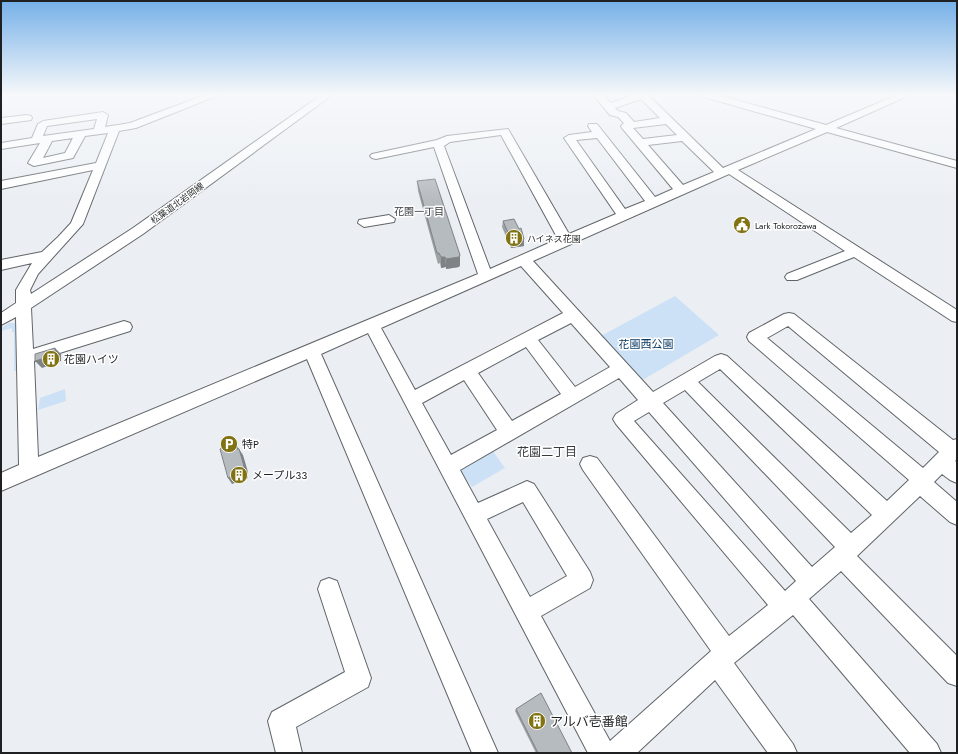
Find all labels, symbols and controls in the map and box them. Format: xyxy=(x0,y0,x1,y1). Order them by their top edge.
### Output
street label: 松葉道北岩岡線 xyxy=(148,179,207,227)
district label: 花園一丁目 xyxy=(394,204,444,219)
public building icon: Lark Tokorozawa xyxy=(732,215,752,235)
place label: Lark Tokorozawa xyxy=(755,219,817,232)
building icon: ハイネス花園 xyxy=(504,228,524,248)
place label: ハイネス花園 xyxy=(527,232,581,245)
park label: 花園西公園 xyxy=(619,336,674,352)
building icon: 花園ハイツ xyxy=(41,349,61,369)
place label: 花園ハイツ xyxy=(64,351,119,367)
parking icon: 特P xyxy=(219,434,239,454)
place label: 特P xyxy=(242,436,259,452)
district label: 花園二丁目 xyxy=(517,443,577,461)
building icon: メープル33 xyxy=(229,465,249,485)
place label: メープル33 xyxy=(252,467,307,483)
building icon: アルバ壱番館 xyxy=(527,711,547,731)
place label: アルバ壱番館 xyxy=(550,712,628,731)

